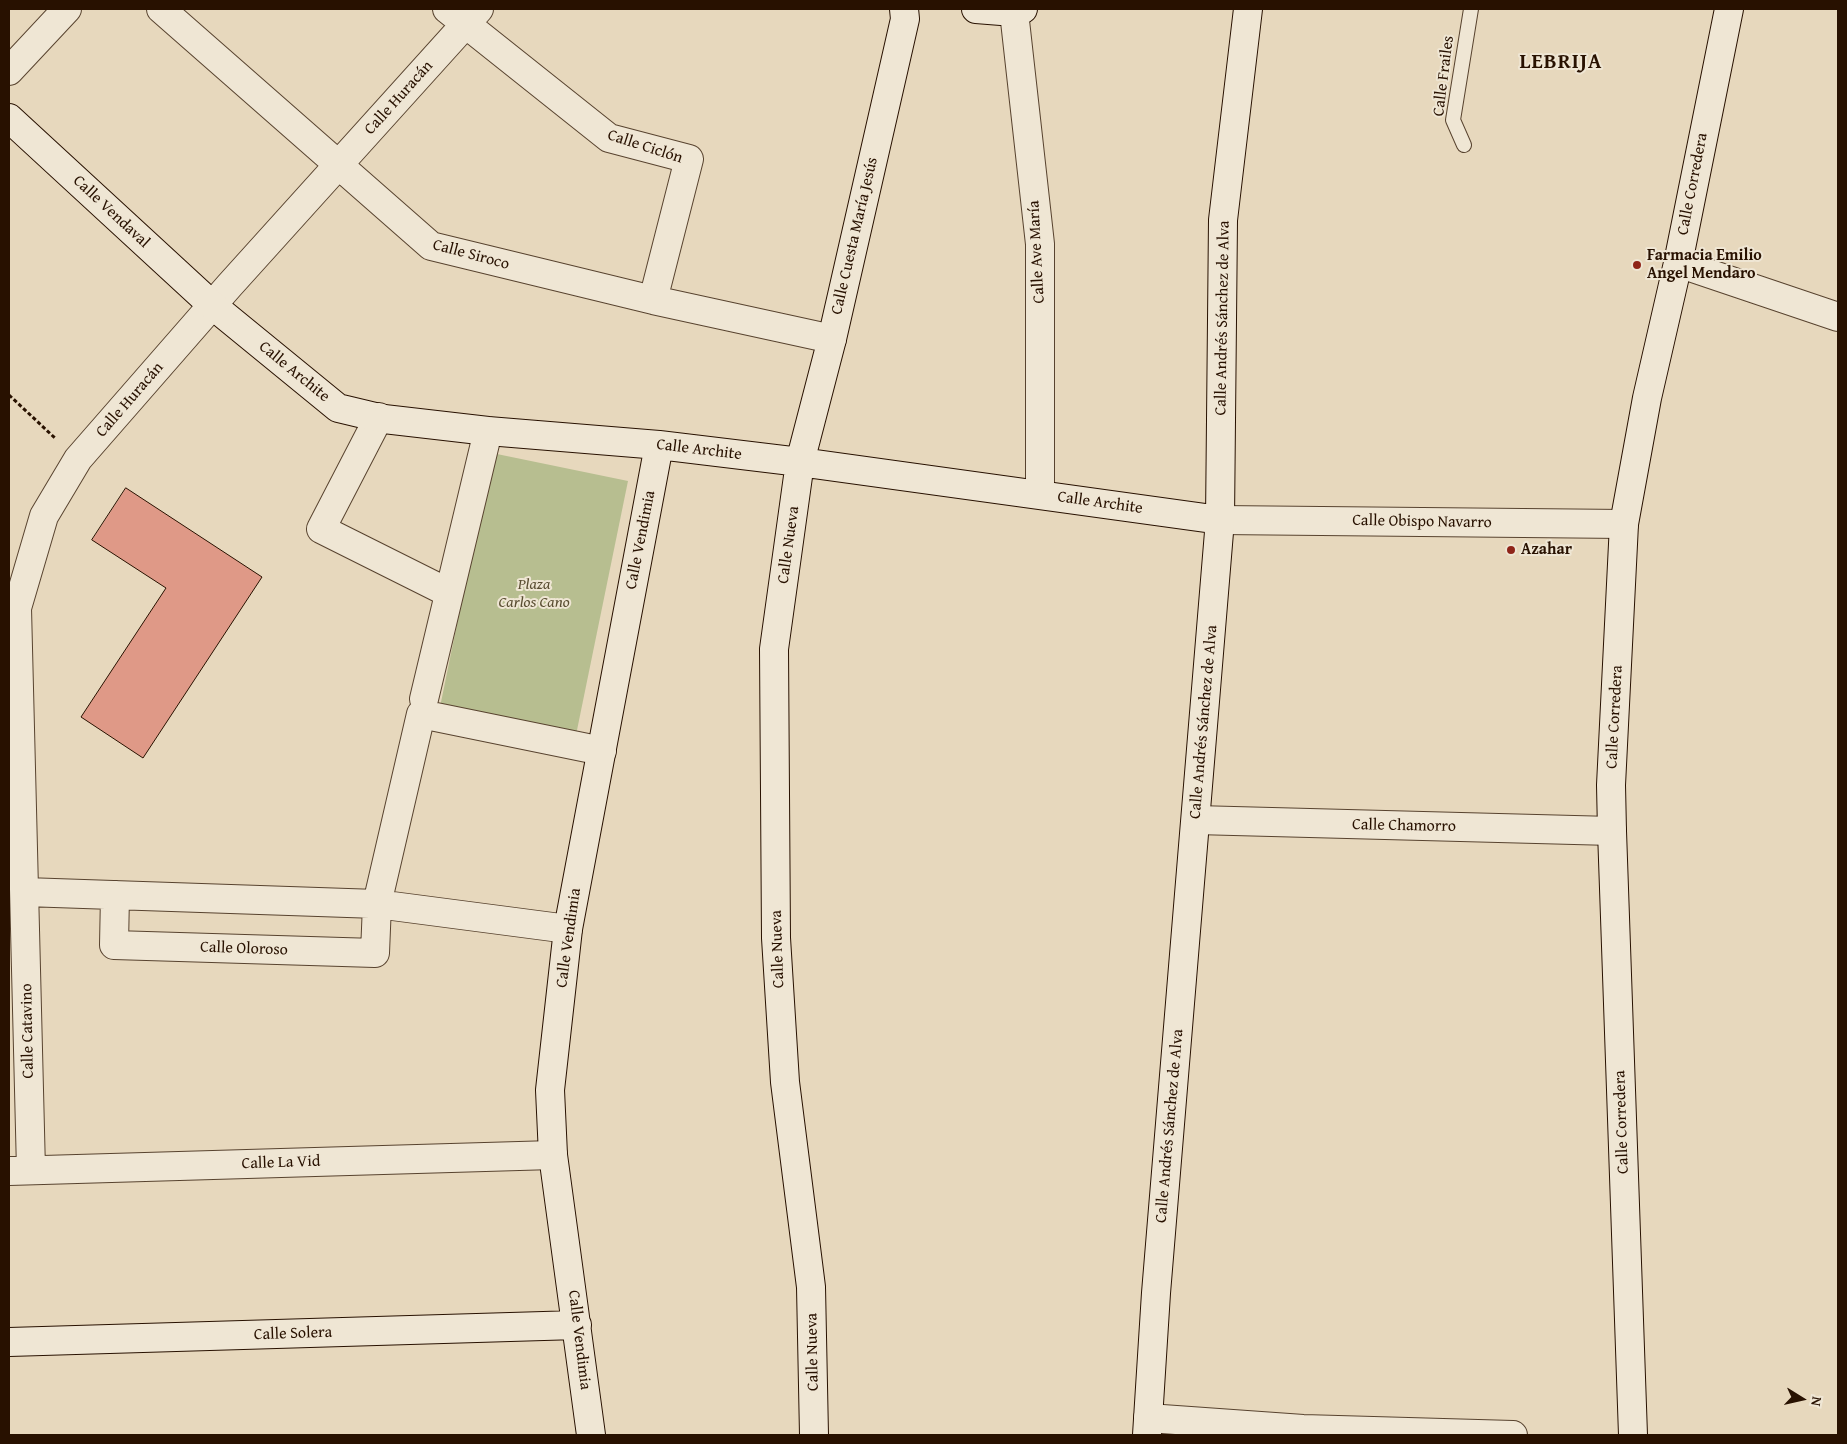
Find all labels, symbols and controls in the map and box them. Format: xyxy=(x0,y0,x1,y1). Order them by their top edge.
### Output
street label: Calle Frailes xyxy=(1430,35,1458,117)
district label: LEBRIJA xyxy=(1519,50,1603,76)
street label: Calle Huracán xyxy=(361,57,437,139)
street label: Calle Ciclón xyxy=(605,126,685,168)
street label: Calle Corredera xyxy=(1674,131,1712,237)
street label: Calle Cuesta María Jesús xyxy=(828,155,882,317)
street label: Calle Vendaval xyxy=(69,172,153,252)
street label: Calle Ave María xyxy=(1025,200,1049,304)
street label: Calle Andrés Sánchez de Alva xyxy=(1212,221,1234,415)
street label: Calle Siroco xyxy=(431,236,511,274)
place label: Farmacia Emilio Angel Mendaro xyxy=(1647,246,1762,284)
marker: Farmacia Emilio Angel Mendaro xyxy=(1631,259,1643,271)
street label: Calle Archite xyxy=(255,338,333,406)
street label: Calle Huracán xyxy=(92,359,168,441)
street label: Calle Archite xyxy=(655,435,743,465)
street label: Calle Archite xyxy=(1056,488,1144,518)
street label: Calle Vendimia xyxy=(622,489,660,591)
street label: Calle Nueva xyxy=(774,505,804,585)
street label: Calle Obispo Navarro xyxy=(1352,511,1492,533)
place label: Azahar xyxy=(1521,540,1572,560)
marker: Azahar xyxy=(1505,544,1517,556)
park label: Plaza Carlos Cano xyxy=(498,575,570,613)
street label: Calle Andrés Sánchez de Alva xyxy=(1186,624,1222,820)
street label: Calle Corredera xyxy=(1603,665,1627,769)
street label: Calle Chamorro xyxy=(1352,815,1456,837)
street label: Calle Vendimia xyxy=(553,887,585,989)
street label: Calle Nueva xyxy=(767,910,789,988)
street label: Calle Oloroso xyxy=(200,938,288,960)
street label: Calle Catavino xyxy=(18,983,38,1079)
street label: Calle Andrés Sánchez de Alva xyxy=(1152,1028,1188,1224)
street label: Calle Corredera xyxy=(1611,1070,1633,1174)
street label: Calle La Vid xyxy=(241,1152,321,1174)
street label: Calle Vendimia xyxy=(563,1289,595,1391)
street label: Calle Nueva xyxy=(803,1313,823,1391)
street label: Calle Solera xyxy=(254,1323,332,1345)
north arrow xyxy=(1777,1374,1827,1424)
text: N xyxy=(1806,1395,1827,1408)

